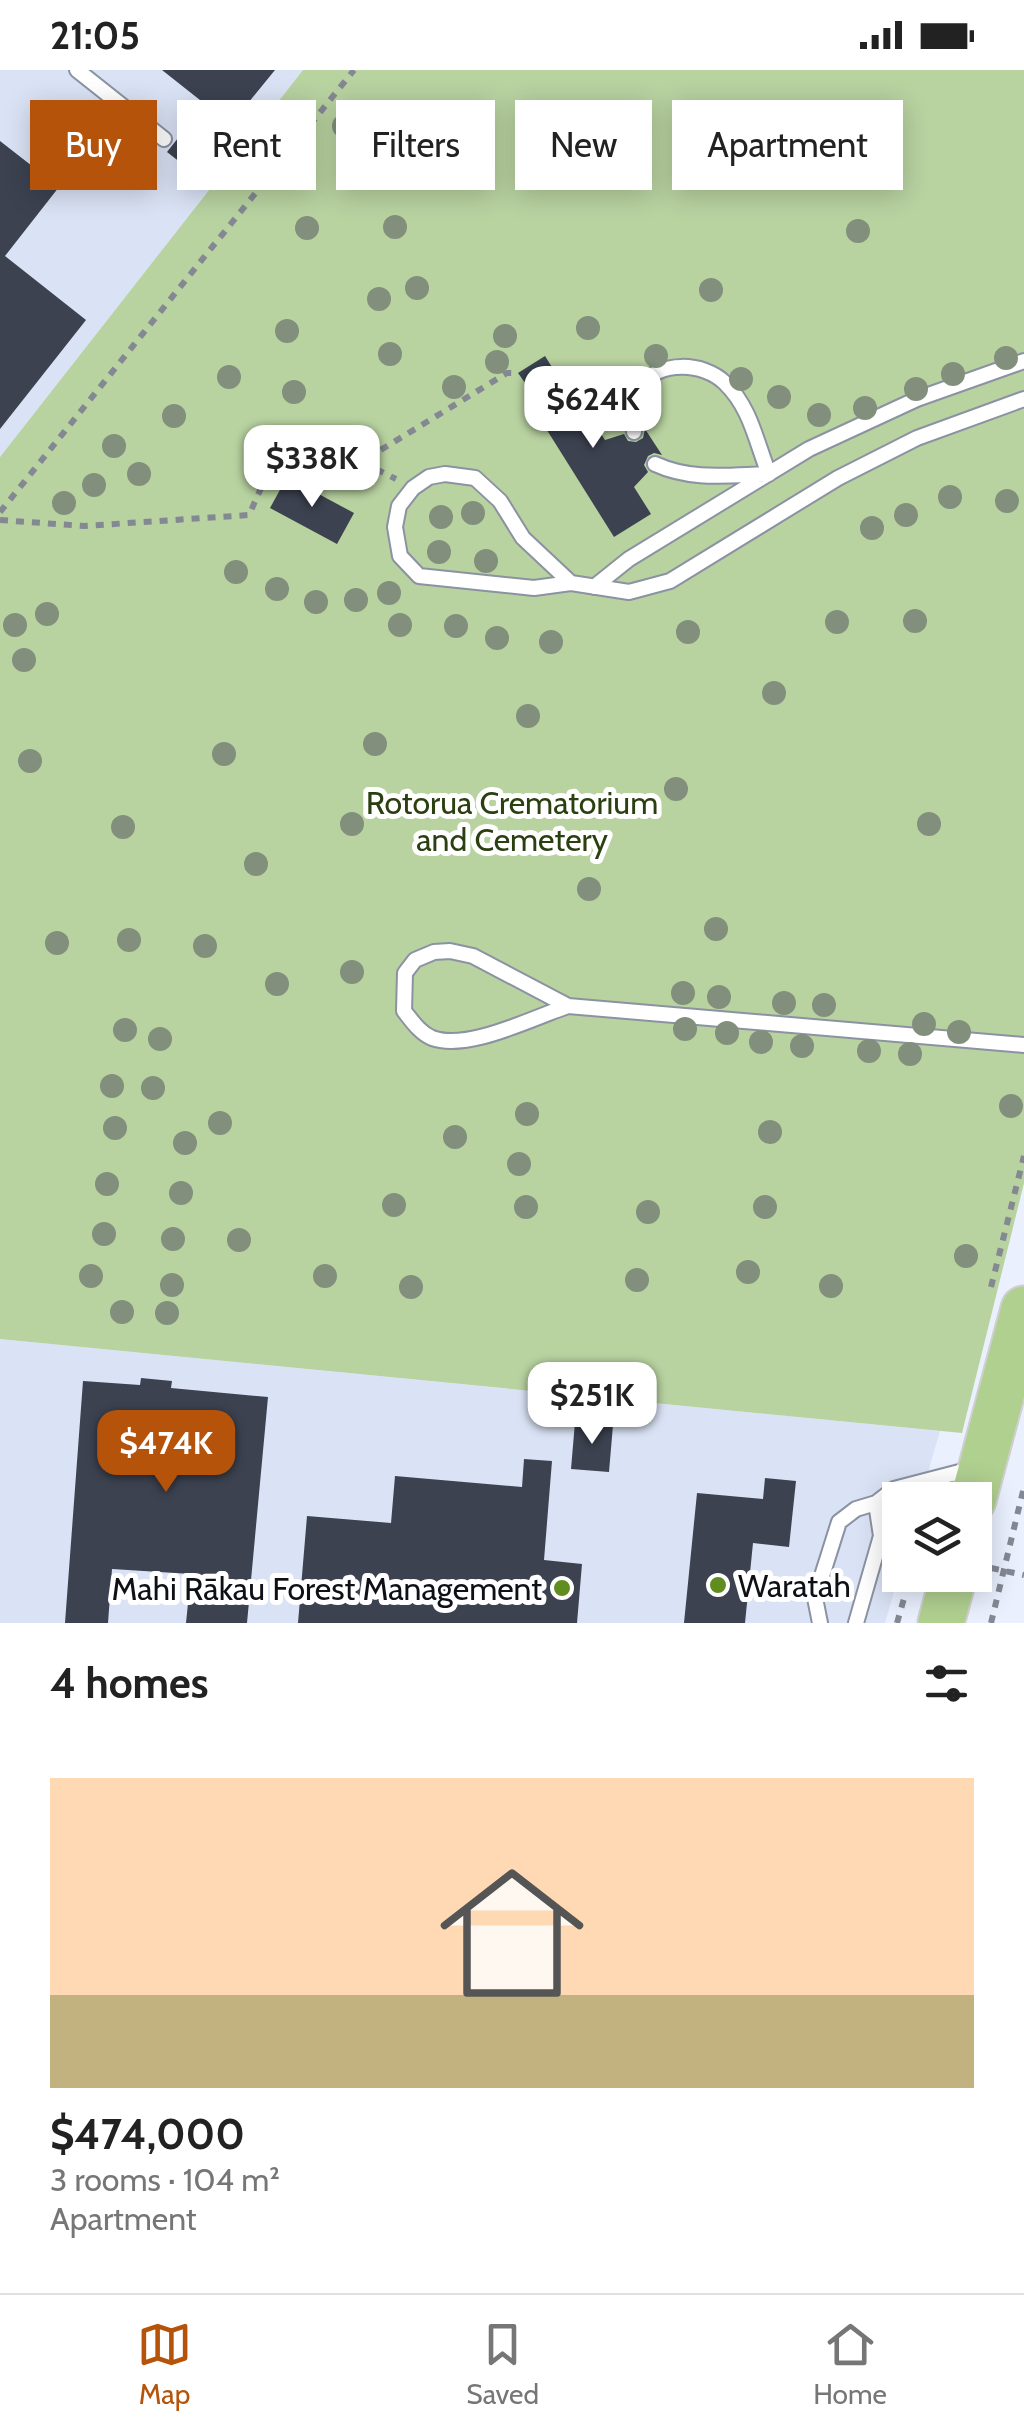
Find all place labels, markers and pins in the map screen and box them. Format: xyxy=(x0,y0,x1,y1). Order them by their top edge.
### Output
pin: $624K xyxy=(523,366,663,451)
pin: $338K xyxy=(242,425,382,510)
pin: $251K xyxy=(522,1362,662,1447)
pin: $474K xyxy=(96,1410,236,1495)
place label: Waratah xyxy=(738,1566,851,1605)
place label: Mahi Rākau Forest Management xyxy=(112,1569,542,1608)
marker: Waratah xyxy=(707,1574,729,1596)
marker: Mahi Rākau Forest Management xyxy=(551,1577,573,1599)

